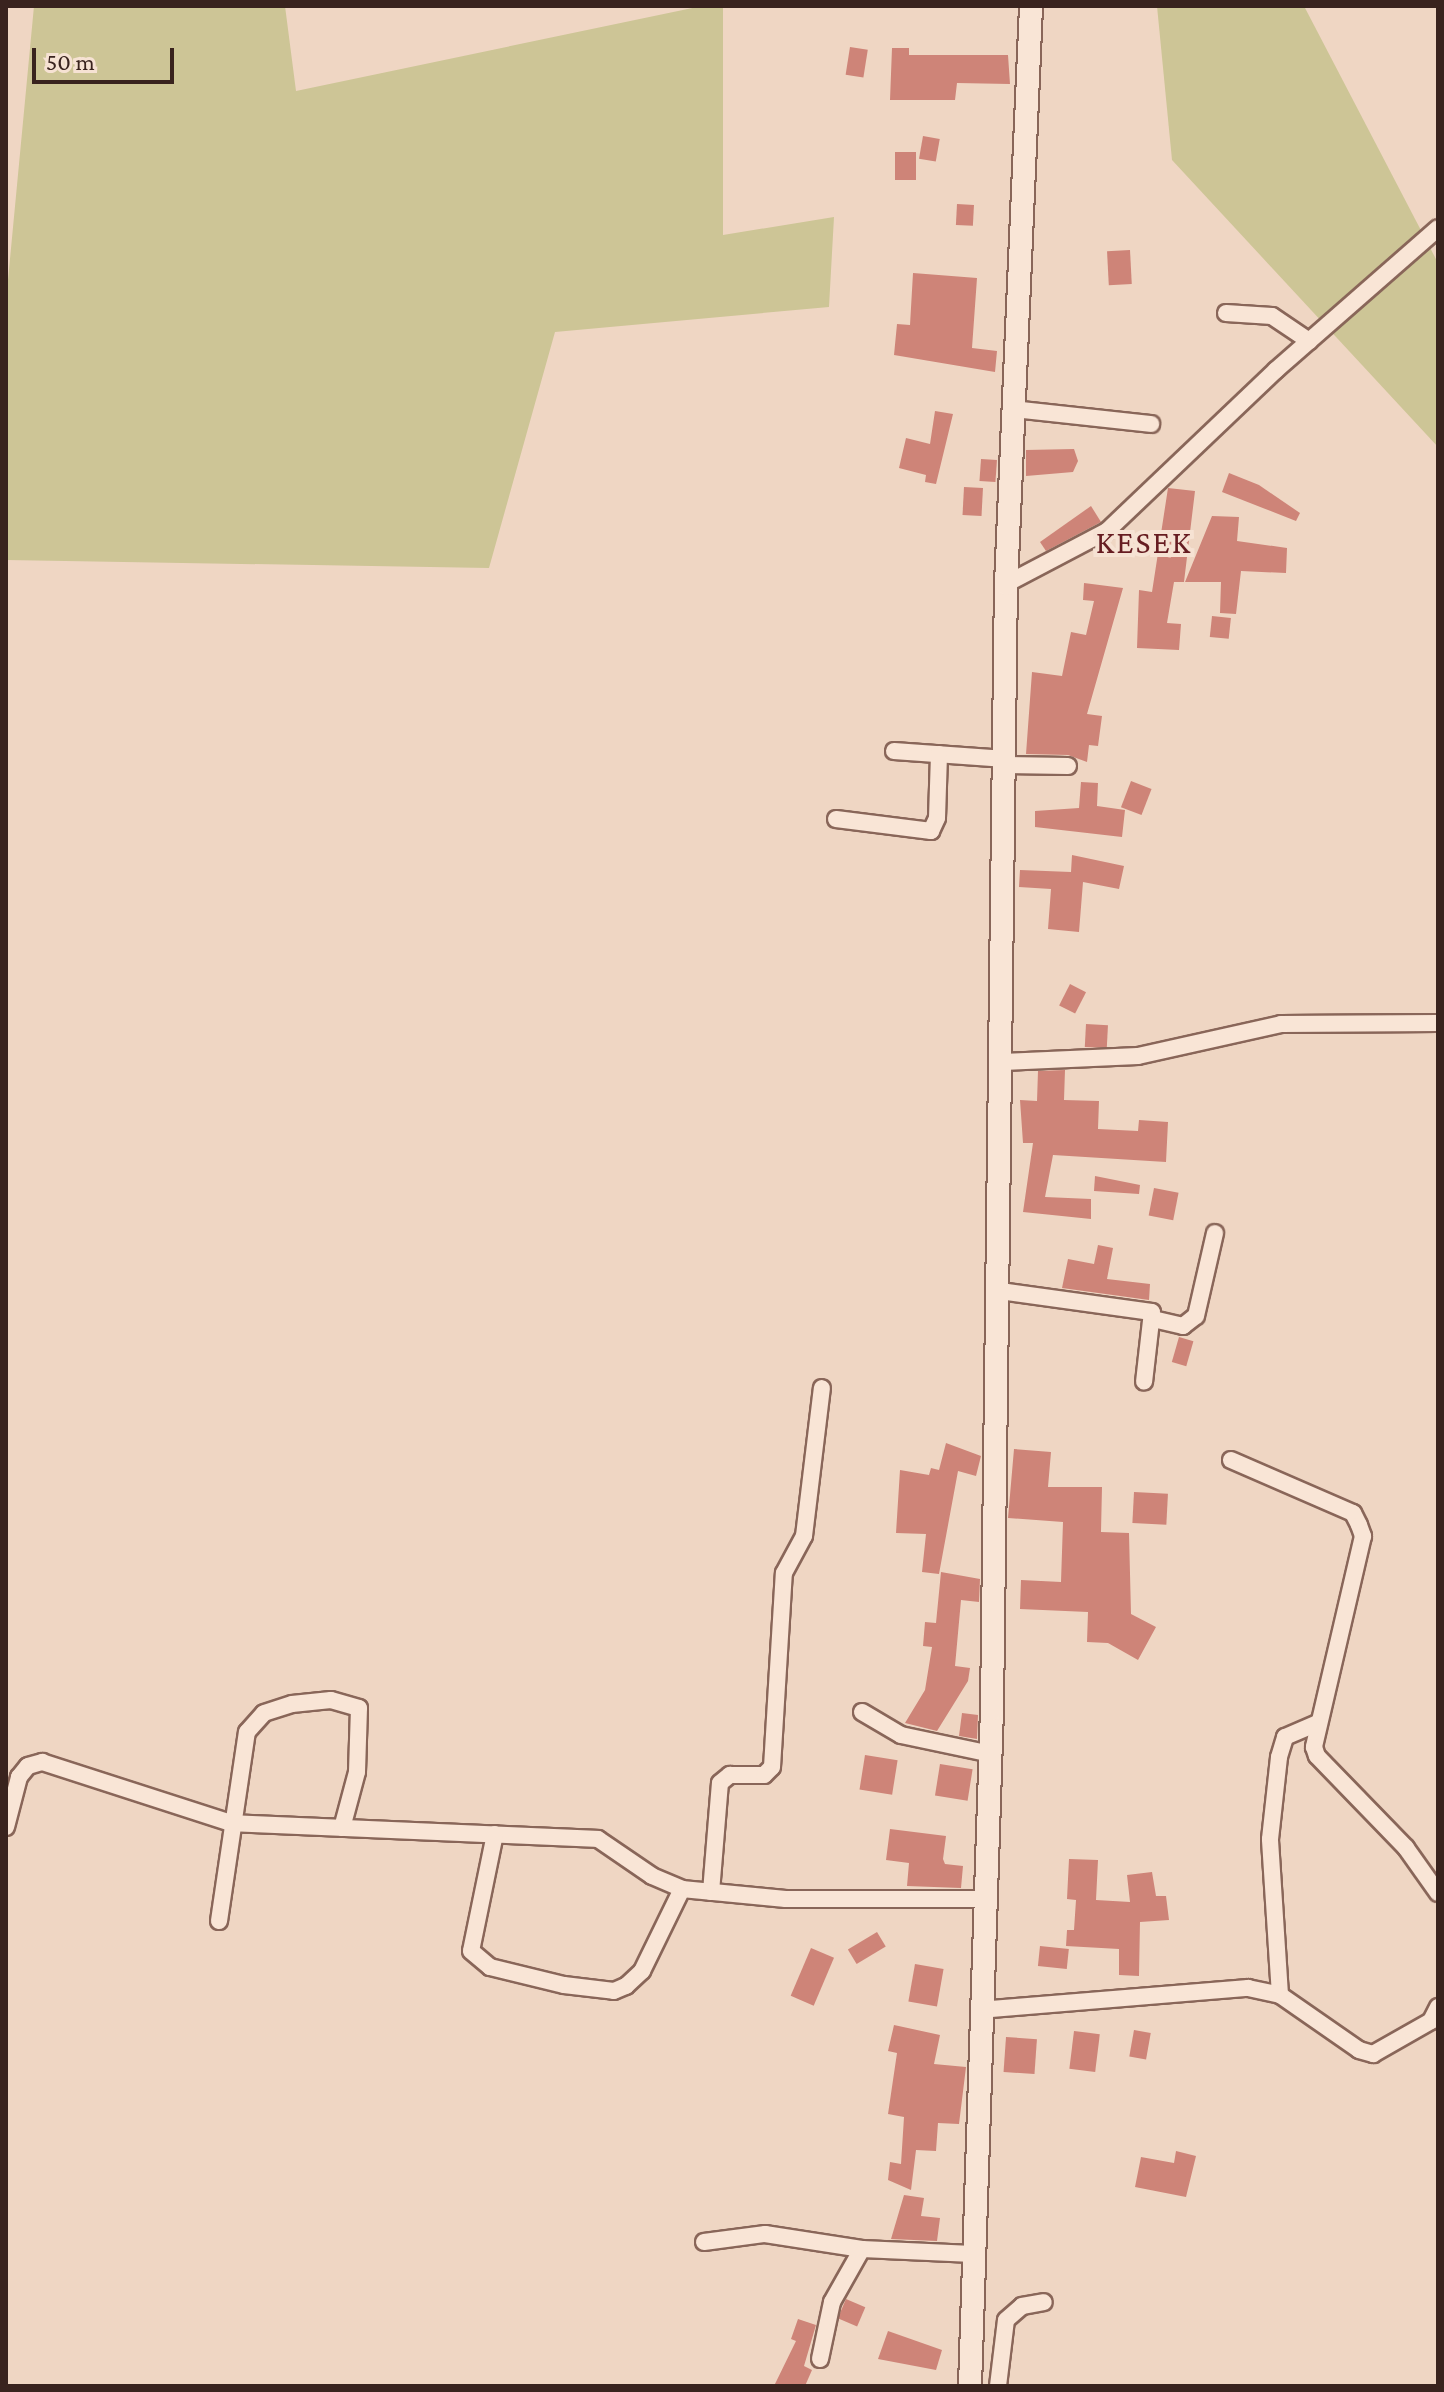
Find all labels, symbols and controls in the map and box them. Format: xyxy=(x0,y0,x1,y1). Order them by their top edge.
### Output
scale bar xyxy=(36,32,178,82)
text: 50 m xyxy=(46,48,95,75)
district label: KESEK xyxy=(1096,523,1192,561)

